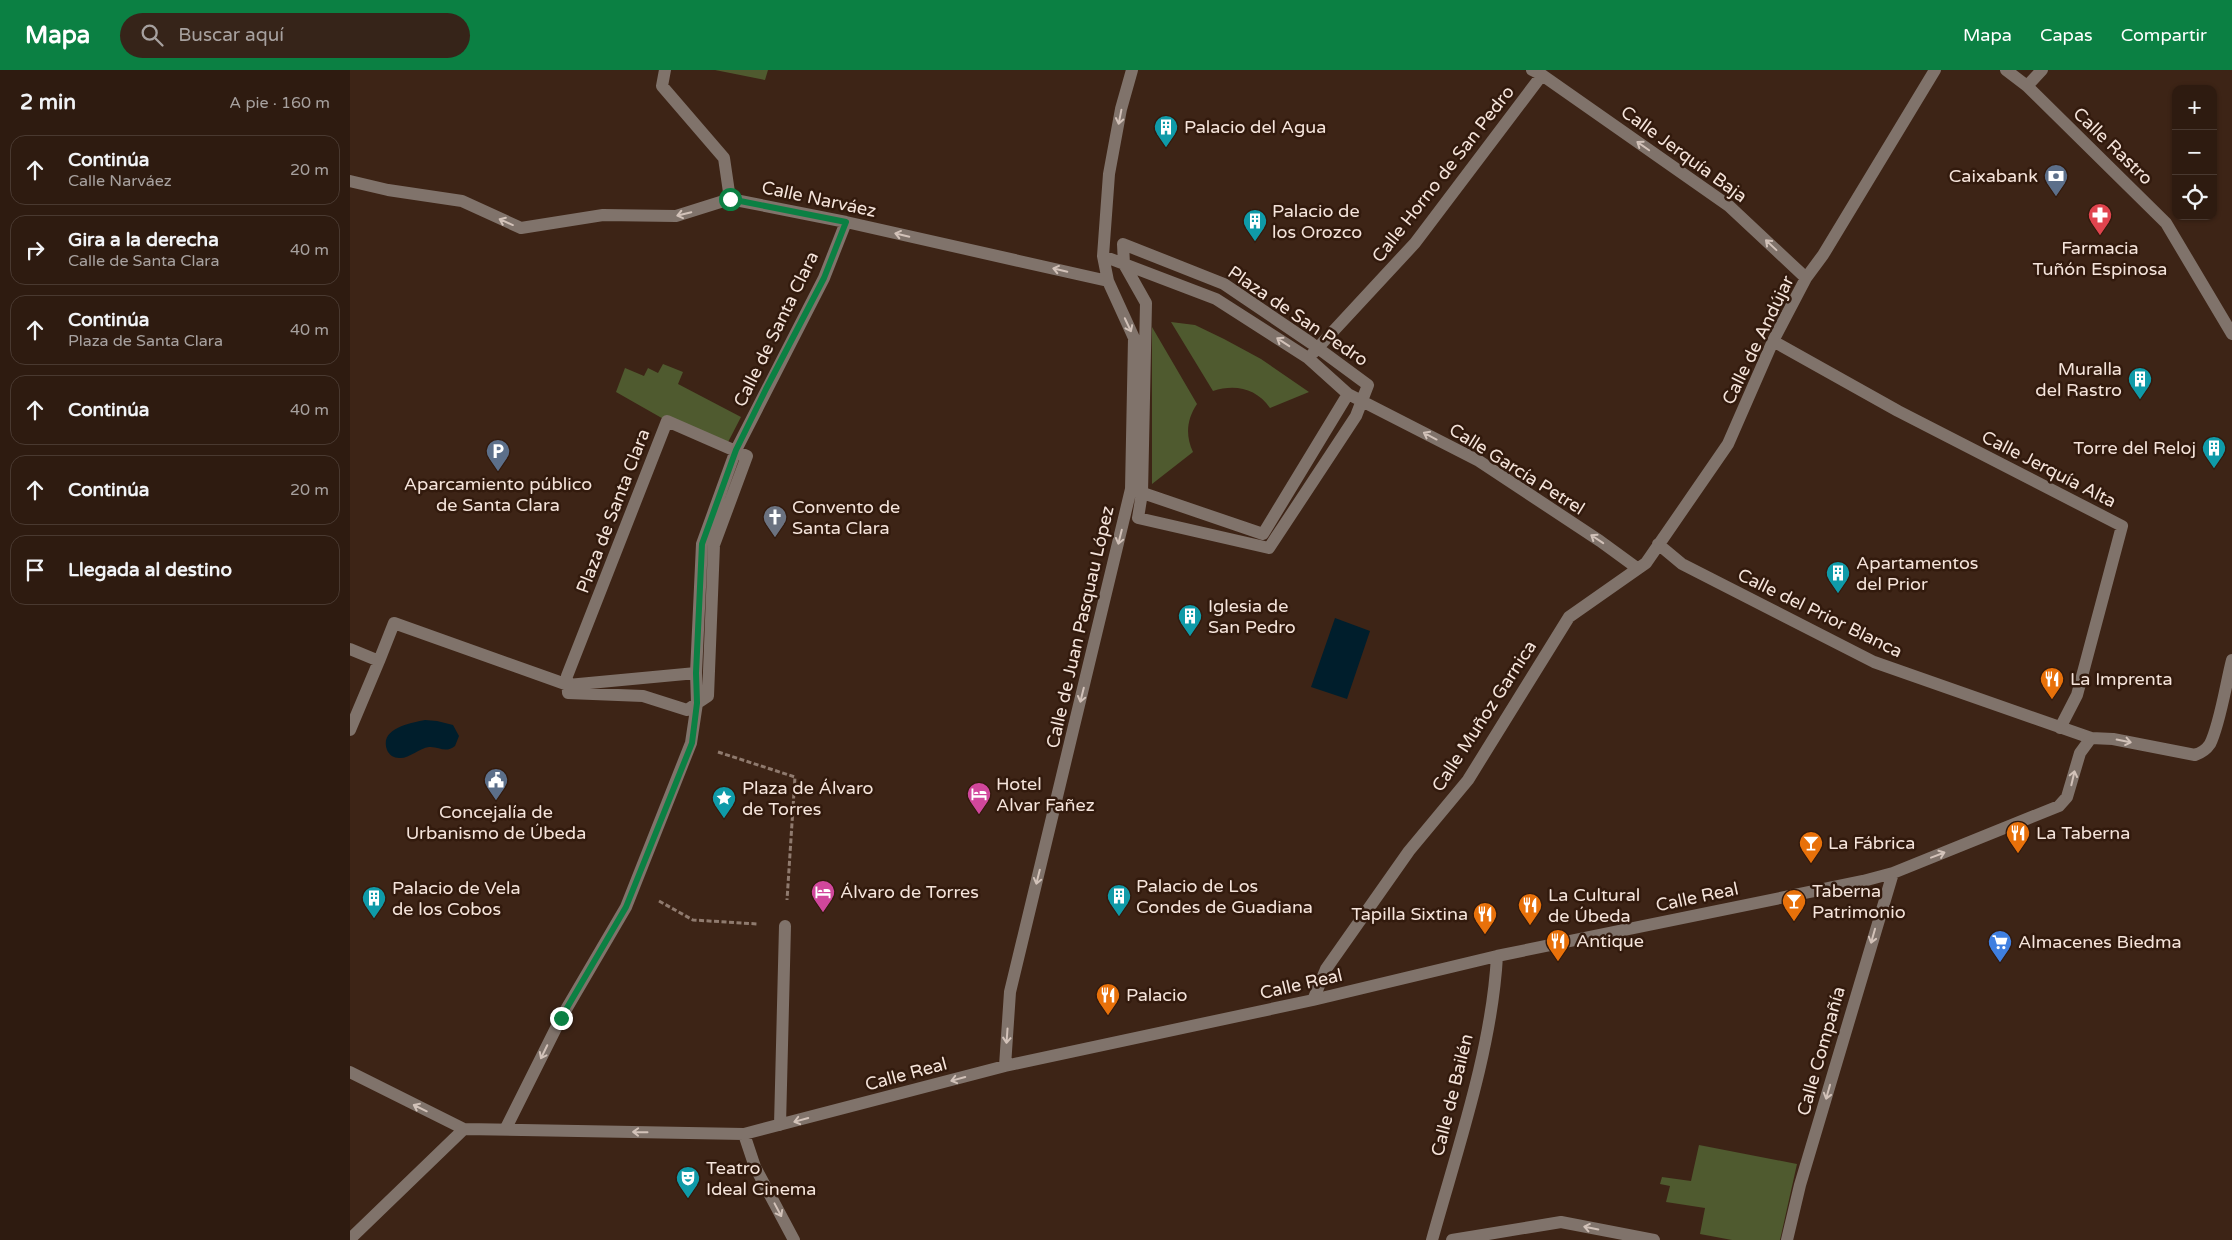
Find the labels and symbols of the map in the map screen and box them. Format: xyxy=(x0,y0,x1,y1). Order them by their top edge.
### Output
street label: Calle Horno de San Pedro xyxy=(1367,81,1519,267)
street label: Calle Jerquía Baja xyxy=(1617,101,1751,207)
street label: Calle Rastro xyxy=(2069,103,2158,190)
one-way arrow xyxy=(1114,109,1124,125)
building icon: Palacio del Agua xyxy=(1153,114,1179,148)
place label: Palacio del Agua xyxy=(1184,116,1326,138)
one-way arrow xyxy=(1636,141,1650,151)
bank icon: Caixabank xyxy=(2043,163,2069,197)
place label: Caixabank xyxy=(1949,165,2038,187)
street label: Calle Narváez xyxy=(760,176,878,222)
route start xyxy=(719,188,742,211)
place label: Palacio de los Orozco xyxy=(1272,200,1362,243)
pharmacy icon: Farmacia Tuñón Espinosa xyxy=(2087,202,2113,236)
building icon: Palacio de los Orozco xyxy=(1242,208,1268,242)
one-way arrow xyxy=(676,210,692,219)
one-way arrow xyxy=(499,216,514,226)
one-way arrow xyxy=(894,230,910,239)
place label: Farmacia Tuñón Espinosa xyxy=(2033,237,2167,280)
one-way arrow xyxy=(1764,239,1777,251)
street label: Calle de Santa Clara xyxy=(729,248,823,410)
street label: Plaza de San Pedro xyxy=(1224,261,1372,371)
one-way arrow xyxy=(1053,265,1069,274)
street label: Calle de Andújar xyxy=(1717,272,1799,408)
one-way arrow xyxy=(1124,317,1134,332)
one-way arrow xyxy=(1276,337,1290,347)
place label: Muralla del Rastro xyxy=(2035,358,2122,401)
building icon: Muralla del Rastro xyxy=(2127,366,2153,400)
street label: Calle García Petrel xyxy=(1445,418,1589,520)
street label: Plaza de Santa Clara xyxy=(571,426,655,596)
street label: Calle Jerquía Alta xyxy=(1978,426,2120,512)
one-way arrow xyxy=(1423,430,1437,440)
building icon: Torre del Reloj xyxy=(2201,435,2227,469)
place label: Torre del Reloj xyxy=(2073,437,2196,459)
parking icon: Aparcamiento público de Santa Clara xyxy=(485,438,511,472)
place label: Aparcamiento público de Santa Clara xyxy=(404,473,592,516)
place label: Convento de Santa Clara xyxy=(792,496,900,539)
church icon: Convento de Santa Clara xyxy=(762,504,788,538)
street label: Calle de Juan Pasquau López xyxy=(1041,504,1119,750)
one-way arrow xyxy=(1115,528,1124,544)
one-way arrow xyxy=(1591,534,1605,544)
place label: Apartamentos del Prior xyxy=(1856,552,1978,595)
building icon: Apartamentos del Prior xyxy=(1825,560,1851,594)
street label: Calle del Prior Blanca xyxy=(1734,564,1906,662)
place label: Iglesia de San Pedro xyxy=(1208,595,1296,638)
building icon: Iglesia de San Pedro xyxy=(1177,603,1203,637)
street label: Calle Muñoz Garnica xyxy=(1427,636,1541,796)
restaurant icon: La Imprenta xyxy=(2039,666,2065,700)
place label: La Imprenta xyxy=(2070,668,2173,690)
one-way arrow xyxy=(1077,686,1086,702)
one-way arrow xyxy=(2116,737,2132,746)
public building icon: Concejalía de Urbanismo de Úbeda xyxy=(483,767,509,801)
one-way arrow xyxy=(2069,770,2078,786)
place label: Hotel Alvar Fañez xyxy=(996,773,1095,816)
place label: Plaza de Álvaro de Torres xyxy=(742,777,874,820)
hotel icon: Hotel Alvar Fañez xyxy=(966,781,992,815)
place icon: Plaza de Álvaro de Torres xyxy=(711,785,737,819)
place label: Concejalía de Urbanismo de Úbeda xyxy=(406,801,586,844)
restaurant icon: La Taberna xyxy=(2005,820,2031,854)
place label: La Taberna xyxy=(2036,822,2130,844)
bar icon: La Fábrica xyxy=(1798,830,1824,864)
place label: La Fábrica xyxy=(1828,832,1915,854)
one-way arrow xyxy=(1930,850,1945,859)
one-way arrow xyxy=(1033,869,1042,885)
place label: Palacio de Los Condes de Guadiana xyxy=(1136,875,1313,918)
place label: Palacio de Vela de los Cobos xyxy=(392,877,521,920)
street label: Calle Real xyxy=(1654,878,1740,916)
hotel icon: Álvaro de Torres xyxy=(810,879,836,913)
place label: Taberna Patrimonio xyxy=(1812,880,1906,923)
place label: Álvaro de Torres xyxy=(840,881,979,903)
building icon: Palacio de Los Condes de Guadiana xyxy=(1106,883,1132,917)
place label: La Cultural de Úbeda xyxy=(1548,884,1640,927)
building icon: Palacio de Vela de los Cobos xyxy=(361,885,387,919)
bar icon: Taberna Patrimonio xyxy=(1781,888,1807,922)
restaurant icon: La Cultural de Úbeda xyxy=(1517,892,1543,926)
restaurant icon: Tapilla Sixtina xyxy=(1472,901,1498,935)
place label: Tapilla Sixtina xyxy=(1351,903,1468,925)
restaurant icon: Antique xyxy=(1545,928,1571,962)
one-way arrow xyxy=(1868,928,1878,944)
supermarket icon: Almacenes Biedma xyxy=(1987,929,2013,963)
place label: Antique xyxy=(1576,930,1644,952)
place label: Almacenes Biedma xyxy=(2018,931,2182,953)
street label: Calle Real xyxy=(1258,964,1344,1004)
restaurant icon: Palacio xyxy=(1095,982,1121,1016)
place label: Palacio xyxy=(1126,984,1187,1006)
street label: Calle Compañía xyxy=(1792,984,1850,1118)
route end xyxy=(550,1007,573,1030)
one-way arrow xyxy=(1003,1028,1012,1044)
street label: Calle de Bailén xyxy=(1426,1032,1478,1158)
one-way arrow xyxy=(539,1044,548,1059)
street label: Calle Real xyxy=(863,1052,949,1096)
one-way arrow xyxy=(950,1075,966,1084)
one-way arrow xyxy=(1822,1083,1832,1099)
one-way arrow xyxy=(413,1103,428,1112)
one-way arrow xyxy=(793,1116,809,1125)
one-way arrow xyxy=(632,1127,648,1137)
place label: Teatro Ideal Cinema xyxy=(706,1157,816,1200)
theatre icon: Teatro Ideal Cinema xyxy=(675,1165,701,1199)
one-way arrow xyxy=(773,1202,783,1217)
one-way arrow xyxy=(1583,1223,1599,1232)

